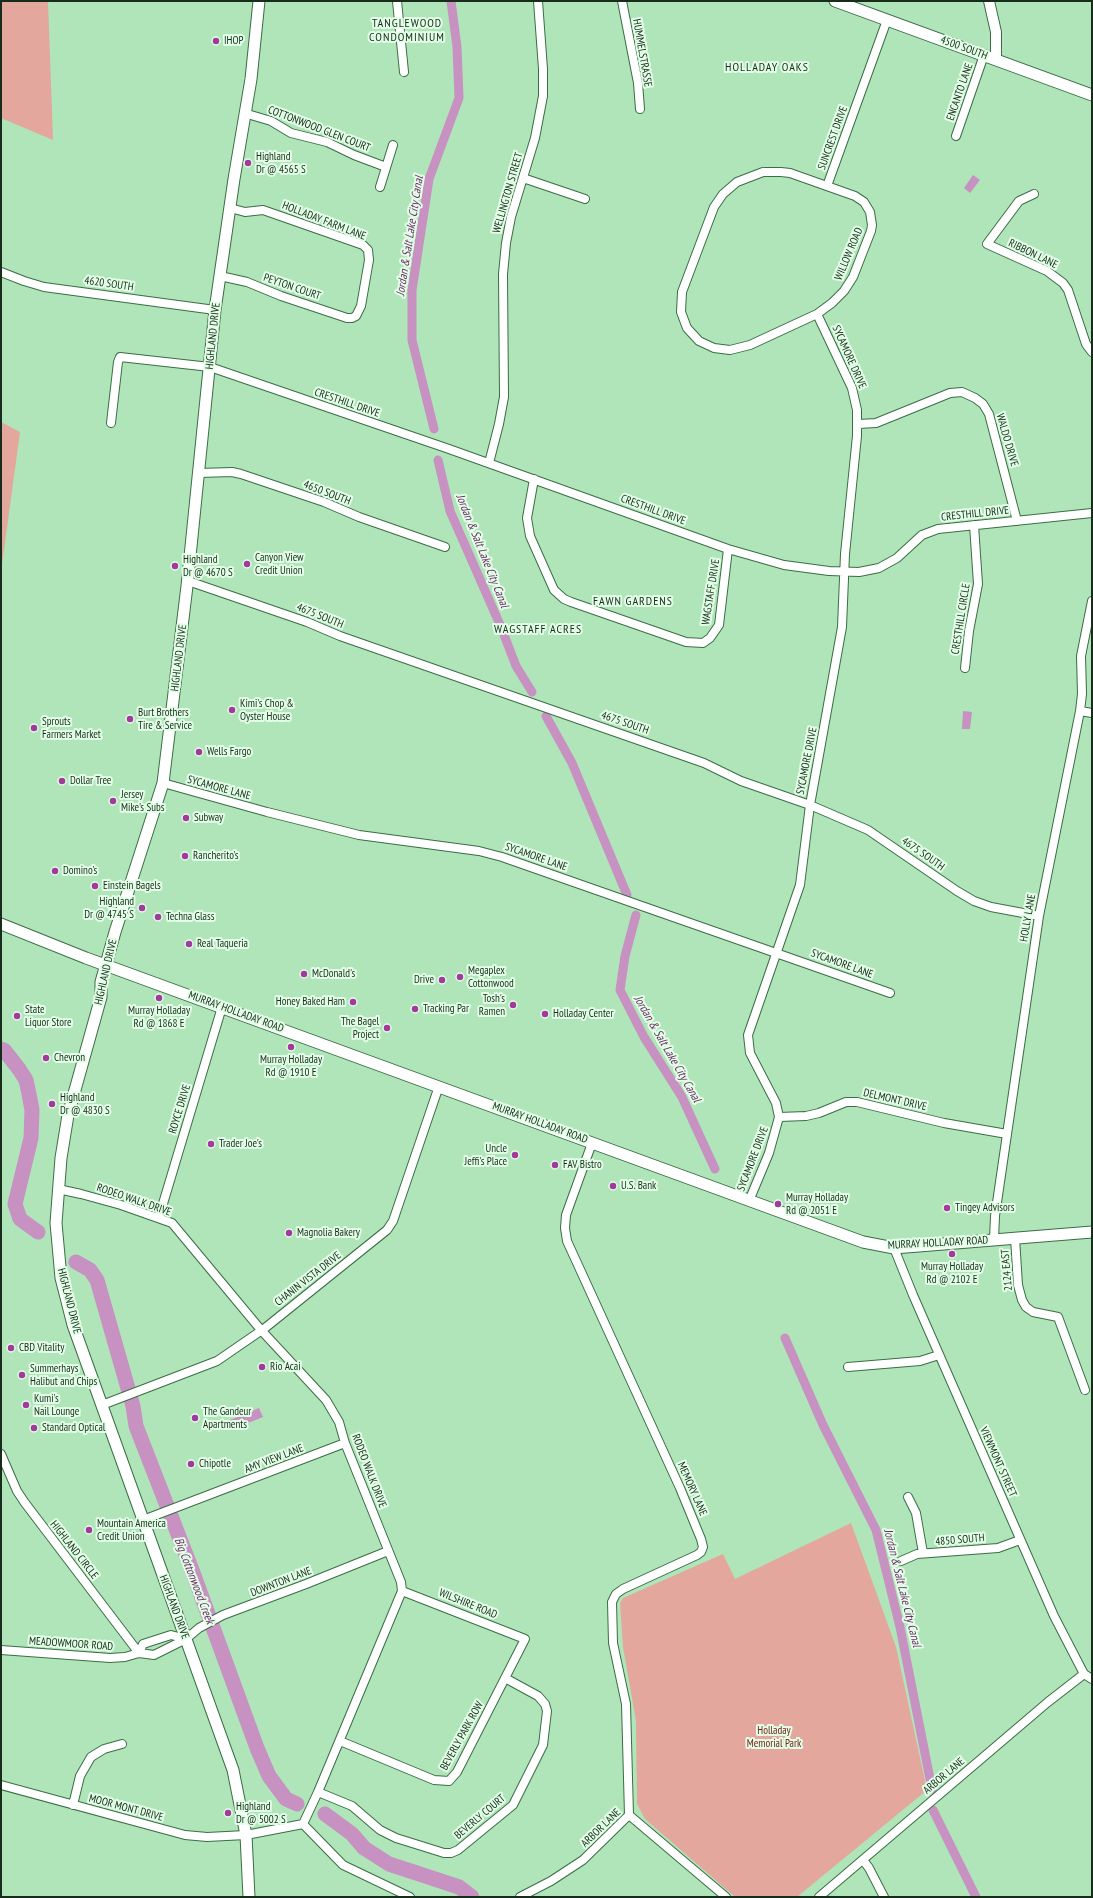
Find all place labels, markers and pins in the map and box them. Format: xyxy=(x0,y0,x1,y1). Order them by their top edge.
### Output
place label: IHOP xyxy=(224,34,243,48)
marker: IHOP xyxy=(211,36,221,46)
place label: Highland Dr @ 4565 S xyxy=(256,150,306,176)
marker: Highland Dr @ 4565 S xyxy=(243,158,253,168)
place label: Canyon View Credit Union xyxy=(255,551,304,577)
place label: Highland Dr @ 4670 S xyxy=(183,553,233,579)
marker: Canyon View Credit Union xyxy=(242,559,252,569)
marker: Highland Dr @ 4670 S xyxy=(170,561,180,571)
place label: Kimi's Chop & Oyster House xyxy=(240,697,294,723)
marker: Kimi's Chop & Oyster House xyxy=(227,705,237,715)
place label: Burt Brothers Tire & Service xyxy=(138,706,192,732)
marker: Burt Brothers Tire & Service xyxy=(125,714,135,724)
place label: Sprouts Farmers Market xyxy=(42,715,101,741)
marker: Sprouts Farmers Market xyxy=(29,723,39,733)
place label: Wells Fargo xyxy=(207,745,251,759)
marker: Wells Fargo xyxy=(194,747,204,757)
place label: Dollar Tree xyxy=(70,774,111,788)
marker: Dollar Tree xyxy=(57,776,67,786)
place label: Jersey Mike's Subs xyxy=(121,788,164,814)
marker: Jersey Mike's Subs xyxy=(108,796,118,806)
place label: Subway xyxy=(194,811,223,825)
marker: Subway xyxy=(181,813,191,823)
place label: Rancherito's xyxy=(193,849,239,863)
marker: Rancherito's xyxy=(180,851,190,861)
place label: Domino's xyxy=(63,864,97,878)
marker: Domino's xyxy=(50,866,60,876)
place label: Einstein Bagels xyxy=(103,879,161,893)
marker: Einstein Bagels xyxy=(90,881,100,891)
place label: Highland Dr @ 4745 S xyxy=(84,895,134,921)
marker: Highland Dr @ 4745 S xyxy=(137,903,147,913)
place label: Techna Glass xyxy=(166,910,214,924)
marker: Techna Glass xyxy=(153,912,163,922)
place label: Real Taqueria xyxy=(197,937,248,951)
marker: Real Taqueria xyxy=(184,939,194,949)
place label: Megaplex Cottonwood xyxy=(468,964,514,990)
place label: McDonald's xyxy=(312,967,355,981)
marker: McDonald's xyxy=(299,969,309,979)
marker: Megaplex Cottonwood xyxy=(455,972,465,982)
place label: Drive xyxy=(414,973,434,987)
marker: Drive xyxy=(437,975,447,985)
place label: Tosh's Ramen xyxy=(479,992,505,1018)
marker: Murray Holladay Rd @ 1868 E xyxy=(154,993,164,1003)
place label: Honey Baked Ham xyxy=(276,995,345,1009)
marker: Honey Baked Ham xyxy=(348,997,358,1007)
marker: Tosh's Ramen xyxy=(508,1000,518,1010)
place label: Tracking Par xyxy=(423,1002,469,1016)
place label: State Liquor Store xyxy=(25,1003,72,1029)
place label: Murray Holladay Rd @ 1868 E xyxy=(128,1004,190,1030)
marker: Tracking Par xyxy=(410,1004,420,1014)
place label: Holladay Center xyxy=(553,1007,613,1021)
marker: Holladay Center xyxy=(540,1009,550,1019)
marker: State Liquor Store xyxy=(12,1011,22,1021)
place label: The Bagel Project xyxy=(341,1015,379,1041)
marker: The Bagel Project xyxy=(382,1023,392,1033)
marker: Murray Holladay Rd @ 1910 E xyxy=(286,1042,296,1052)
place label: Chevron xyxy=(54,1051,85,1065)
marker: Chevron xyxy=(41,1053,51,1063)
place label: Murray Holladay Rd @ 1910 E xyxy=(260,1053,322,1079)
place label: Highland Dr @ 4830 S xyxy=(60,1091,110,1117)
marker: Highland Dr @ 4830 S xyxy=(47,1099,57,1109)
place label: Trader Joe's xyxy=(219,1137,262,1151)
marker: Trader Joe's xyxy=(206,1139,216,1149)
place label: Uncle Jeffi's Place xyxy=(465,1142,507,1168)
marker: Uncle Jeffi's Place xyxy=(510,1150,520,1160)
place label: FAV Bistro xyxy=(563,1158,602,1172)
marker: FAV Bistro xyxy=(550,1160,560,1170)
place label: U.S. Bank xyxy=(621,1179,656,1193)
marker: U.S. Bank xyxy=(608,1181,618,1191)
place label: Murray Holladay Rd @ 2051 E xyxy=(786,1191,848,1217)
marker: Murray Holladay Rd @ 2051 E xyxy=(773,1199,783,1209)
place label: Tingey Advisors xyxy=(955,1201,1015,1215)
marker: Tingey Advisors xyxy=(942,1203,952,1213)
place label: Magnolia Bakery xyxy=(297,1226,360,1240)
marker: Magnolia Bakery xyxy=(284,1228,294,1238)
marker: Murray Holladay Rd @ 2102 E xyxy=(947,1249,957,1259)
place label: Murray Holladay Rd @ 2102 E xyxy=(921,1260,983,1286)
place label: CBD Vitality xyxy=(19,1341,64,1355)
marker: CBD Vitality xyxy=(6,1343,16,1353)
place label: Rio Acai xyxy=(270,1360,301,1374)
place label: Summerhays Halibut and Chips xyxy=(30,1362,97,1388)
marker: Rio Acai xyxy=(257,1362,267,1372)
marker: Summerhays Halibut and Chips xyxy=(17,1370,27,1380)
place label: Kumi's Nail Lounge xyxy=(34,1392,79,1418)
marker: Kumi's Nail Lounge xyxy=(21,1400,31,1410)
place label: The Gandeur Apartments xyxy=(203,1405,251,1431)
marker: The Gandeur Apartments xyxy=(190,1413,200,1423)
place label: Standard Optical xyxy=(42,1421,105,1435)
marker: Standard Optical xyxy=(29,1423,39,1433)
place label: Chipotle xyxy=(199,1457,231,1471)
marker: Chipotle xyxy=(186,1459,196,1469)
place label: Mountain America Credit Union xyxy=(97,1517,166,1543)
marker: Mountain America Credit Union xyxy=(84,1525,94,1535)
place label: Highland Dr @ 5002 S xyxy=(236,1800,286,1826)
marker: Highland Dr @ 5002 S xyxy=(223,1808,233,1818)

